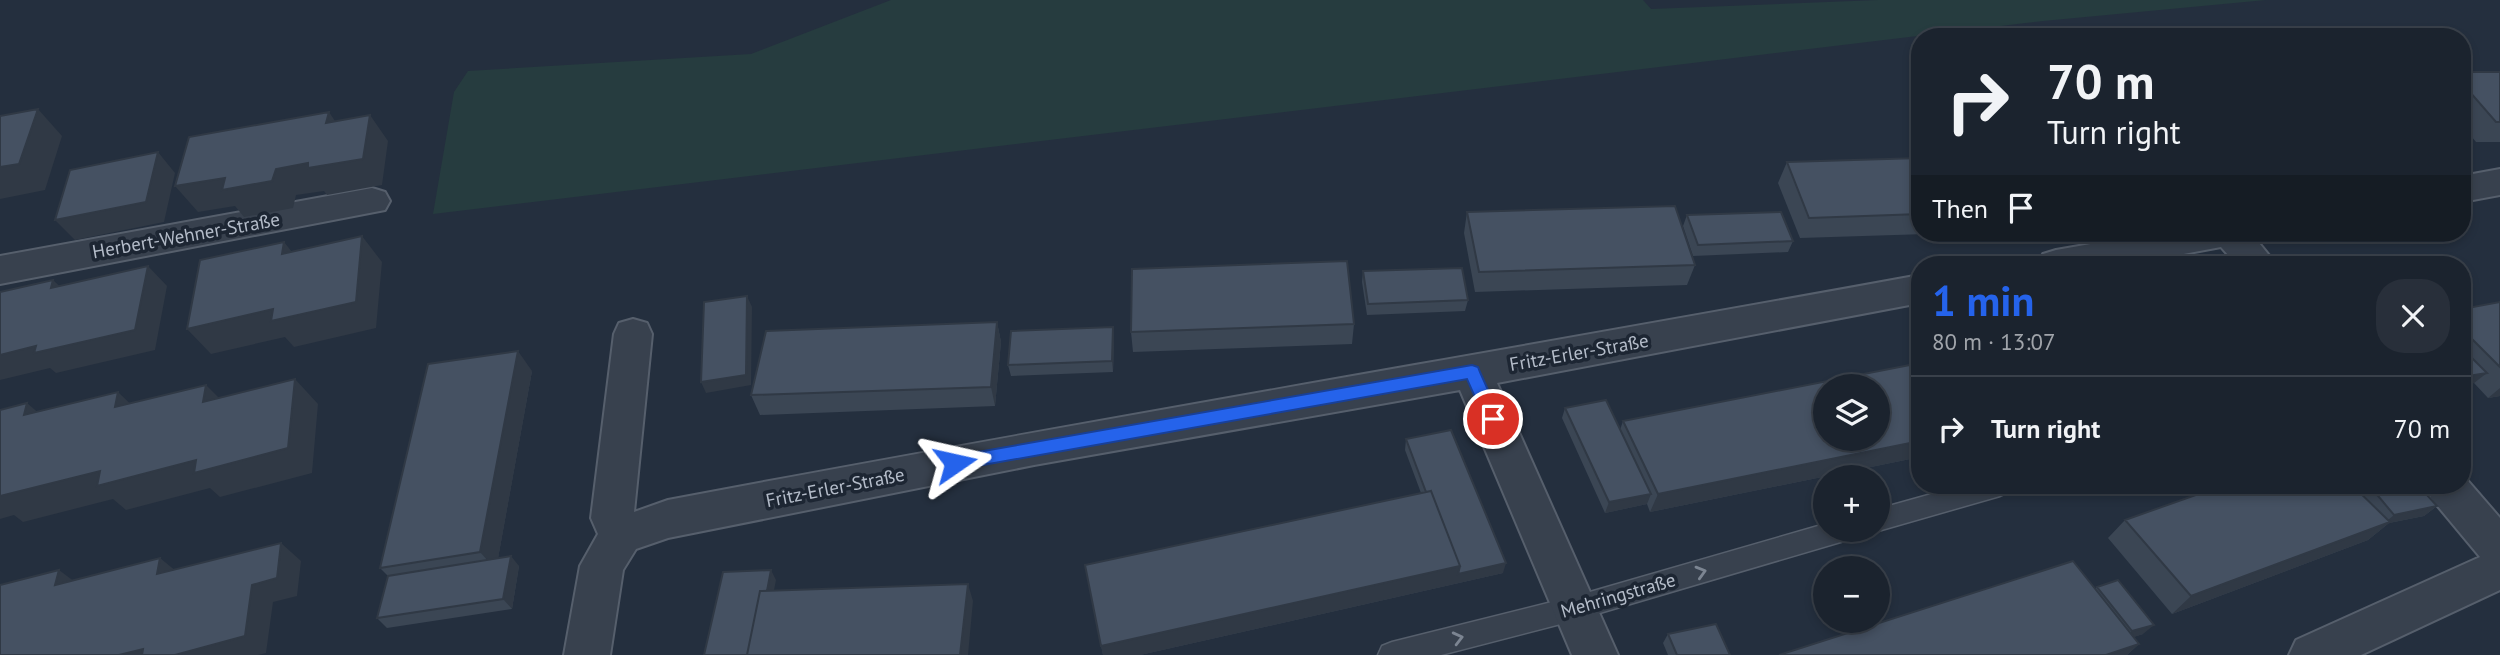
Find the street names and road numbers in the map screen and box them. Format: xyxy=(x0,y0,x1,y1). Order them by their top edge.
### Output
street label: Herbert-Wehner-Straße xyxy=(90,207,282,263)
street label: Fritz-Erler-Straße xyxy=(1508,328,1650,376)
street label: Fritz-Erler-Straße xyxy=(764,462,906,512)
street label: Mehringstraße xyxy=(1558,567,1678,623)

